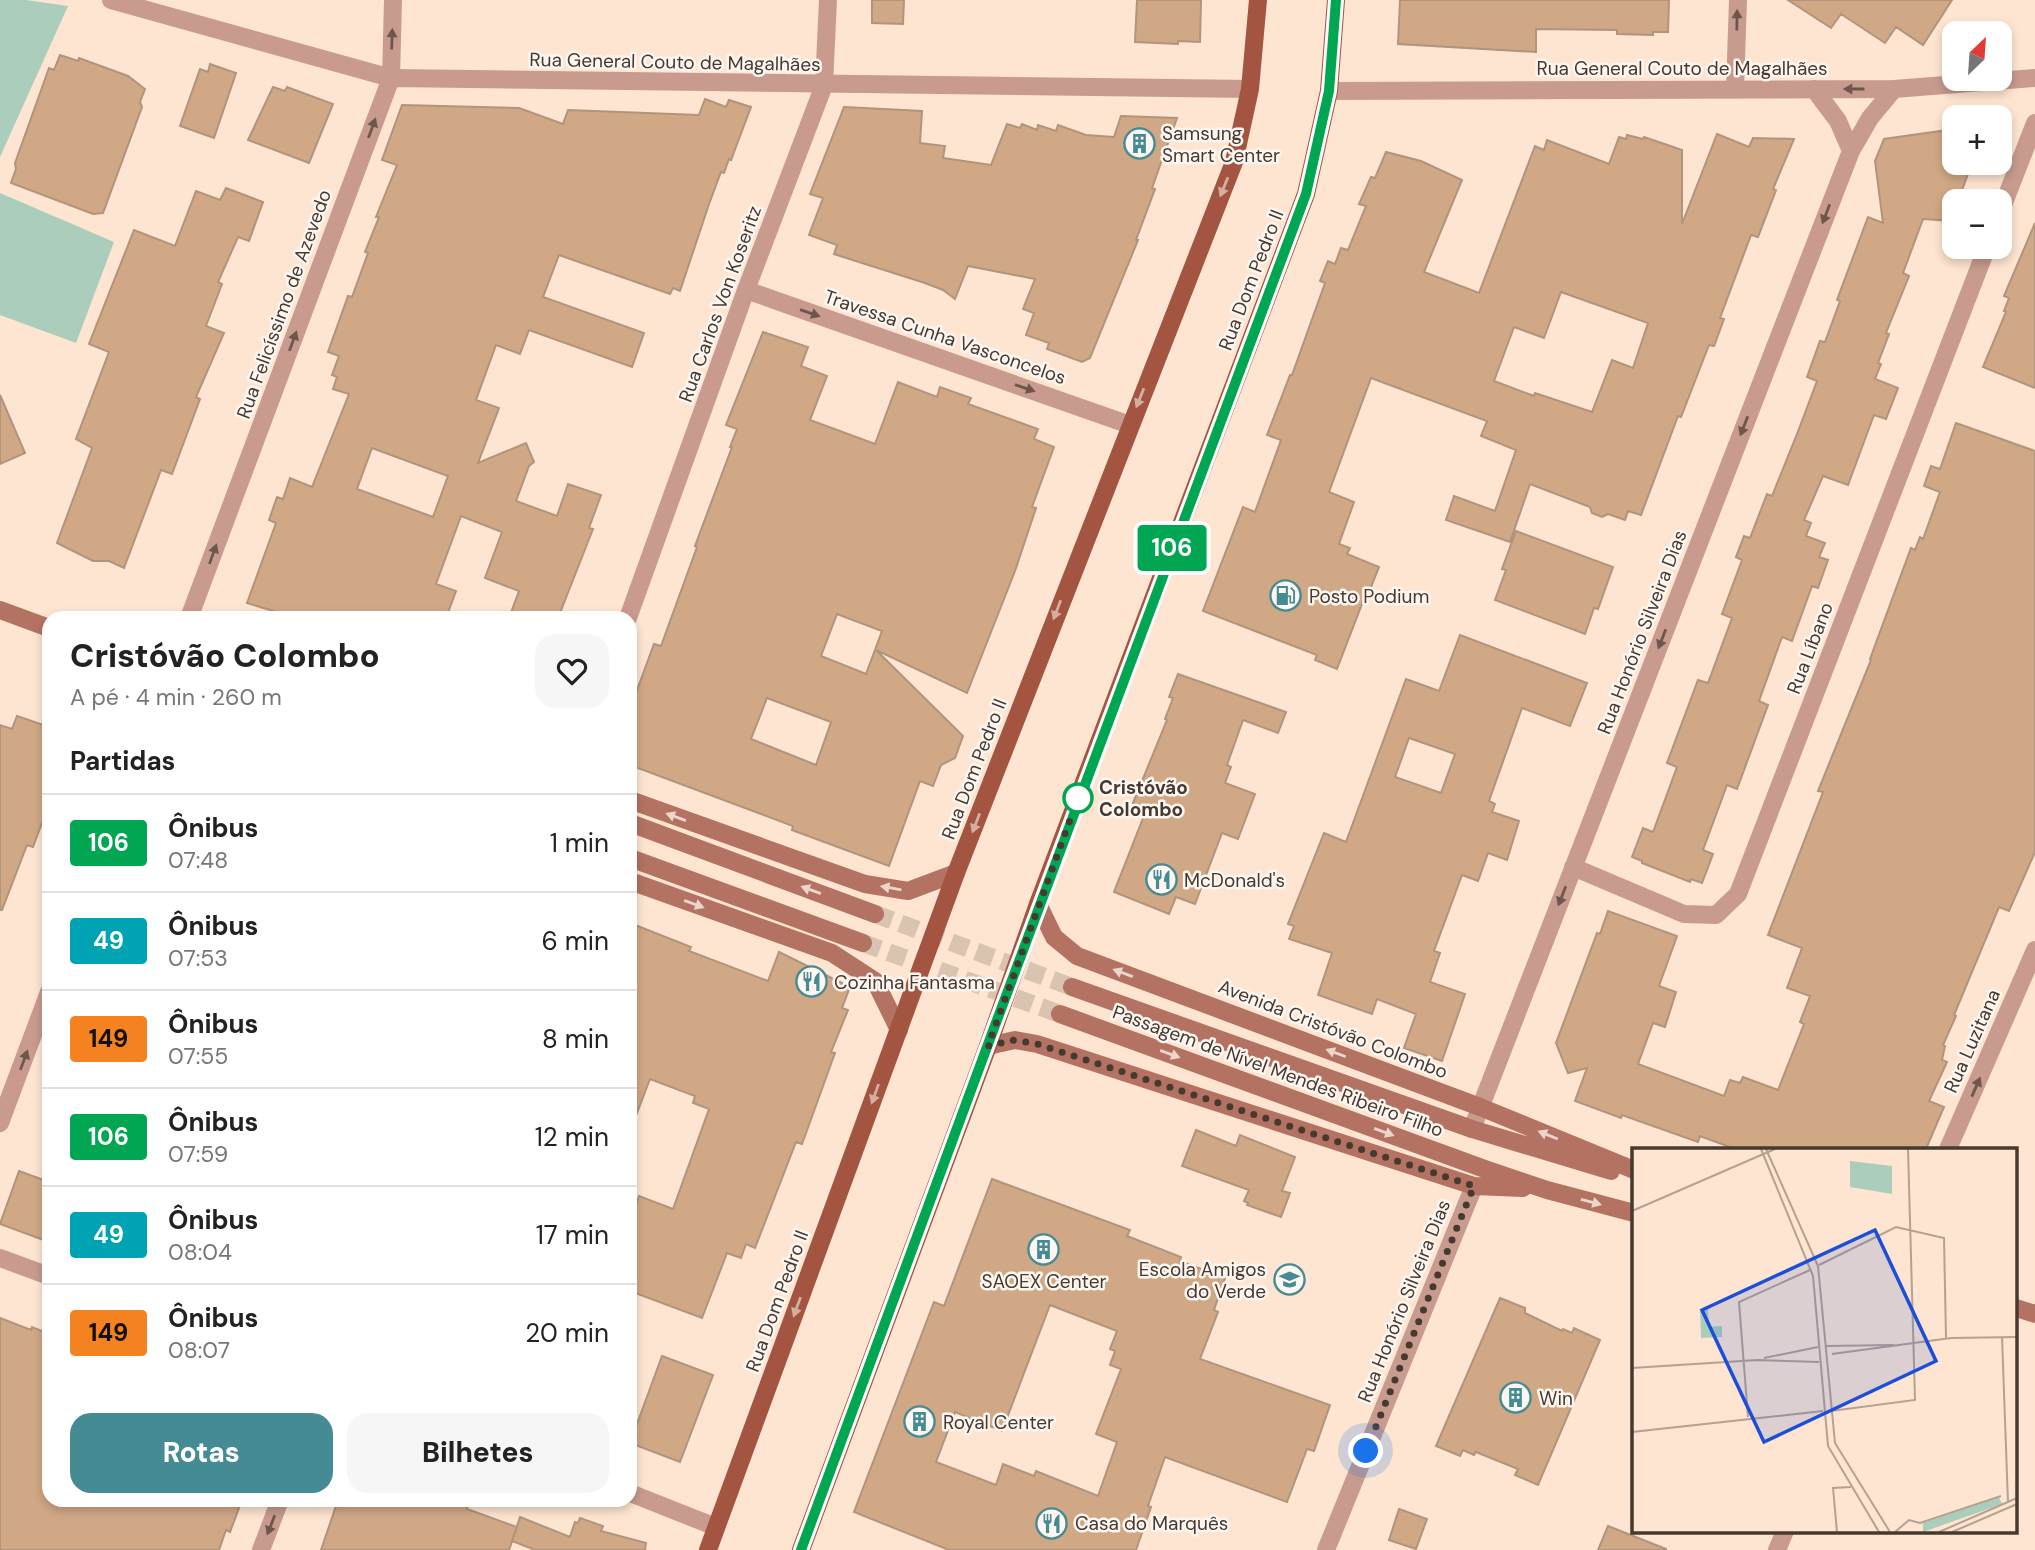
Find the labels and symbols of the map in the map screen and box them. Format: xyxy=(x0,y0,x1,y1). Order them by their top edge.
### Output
one-way arrow xyxy=(1732,9,1743,31)
north arrow xyxy=(1942,21,2012,91)
one-way arrow xyxy=(386,28,398,50)
street label: Rua General Couto de Magalhães xyxy=(529,47,821,77)
street label: Rua General Couto de Magalhães xyxy=(1536,56,1828,81)
one-way arrow xyxy=(1843,83,1865,95)
one-way arrow xyxy=(367,117,378,138)
place label: Samsung Smart Center xyxy=(1162,121,1280,168)
building icon: Samsung Smart Center xyxy=(1122,127,1156,161)
one-way arrow xyxy=(1219,176,1230,197)
street label: Rua Felicíssimo de Azevedo xyxy=(231,186,337,422)
street label: Rua Carlos Von Koseritz xyxy=(673,202,767,406)
one-way arrow xyxy=(1821,204,1832,225)
street label: Rua Dom Pedro II xyxy=(1213,206,1289,354)
street label: Travessa Cunha Vasconcelos xyxy=(821,284,1069,390)
one-way arrow xyxy=(800,308,821,319)
one-way arrow xyxy=(287,330,298,351)
one-way arrow xyxy=(1015,383,1036,394)
one-way arrow xyxy=(1135,388,1146,409)
one-way arrow xyxy=(1739,416,1750,437)
line badge: 106 xyxy=(1132,525,1212,571)
street label: Rua Honório Silveira Dias xyxy=(1592,526,1692,738)
one-way arrow xyxy=(208,543,219,564)
fuel station icon: Posto Podium xyxy=(1269,579,1303,613)
place label: Posto Podium xyxy=(1309,584,1429,609)
street label: Rua Líbano xyxy=(1781,599,1839,697)
one-way arrow xyxy=(1052,600,1063,621)
one-way arrow xyxy=(1656,628,1667,649)
street label: Rua Dom Pedro II xyxy=(936,695,1012,843)
place label: Cristóvão Colombo xyxy=(1099,775,1188,822)
marker: Cristóvão Colombo xyxy=(1063,783,1093,813)
one-way arrow xyxy=(665,811,686,822)
one-way arrow xyxy=(970,812,981,833)
restaurant icon: McDonald's xyxy=(1144,863,1178,897)
place label: McDonald's xyxy=(1184,868,1285,893)
one-way arrow xyxy=(880,882,902,893)
one-way arrow xyxy=(800,884,821,895)
one-way arrow xyxy=(1556,886,1567,907)
one-way arrow xyxy=(684,899,705,910)
restaurant icon: Cozinha Fantasma xyxy=(794,965,828,999)
one-way arrow xyxy=(1113,967,1134,978)
place label: Cozinha Fantasma xyxy=(834,970,995,995)
street label: Avenida Cristóvão Colombo xyxy=(1215,974,1451,1084)
street label: Rua Luzitana xyxy=(1938,985,2006,1097)
street label: Passagem de Nível Mendes Ribeiro Filho xyxy=(1109,999,1447,1143)
one-way arrow xyxy=(1326,1047,1347,1058)
one-way arrow xyxy=(19,1049,30,1070)
one-way arrow xyxy=(1159,1049,1180,1060)
one-way arrow xyxy=(1970,1076,1981,1097)
one-way arrow xyxy=(870,1083,881,1104)
one-way arrow xyxy=(1373,1127,1394,1138)
one-way arrow xyxy=(1538,1129,1559,1140)
inset map xyxy=(1632,1148,2018,1532)
street label: Rua Honório Silveira Dias xyxy=(1352,1196,1456,1406)
one-way arrow xyxy=(1580,1197,1601,1207)
street label: Rua Dom Pedro II xyxy=(740,1227,814,1375)
building icon: SAOEX Center xyxy=(1027,1233,1061,1267)
place label: Escola Amigos do Verde xyxy=(1139,1257,1266,1304)
school or university icon: Escola Amigos do Verde xyxy=(1272,1263,1306,1297)
place label: SAOEX Center xyxy=(981,1269,1107,1294)
one-way arrow xyxy=(791,1297,802,1318)
building icon: Win xyxy=(1499,1381,1533,1415)
place label: Win xyxy=(1539,1386,1573,1411)
building icon: Royal Center xyxy=(903,1405,937,1439)
place label: Royal Center xyxy=(943,1410,1054,1435)
your location xyxy=(1348,1433,1383,1468)
restaurant icon: Casa do Marquês xyxy=(1035,1506,1069,1540)
place label: Casa do Marquês xyxy=(1075,1511,1228,1536)
one-way arrow xyxy=(265,1514,276,1535)

